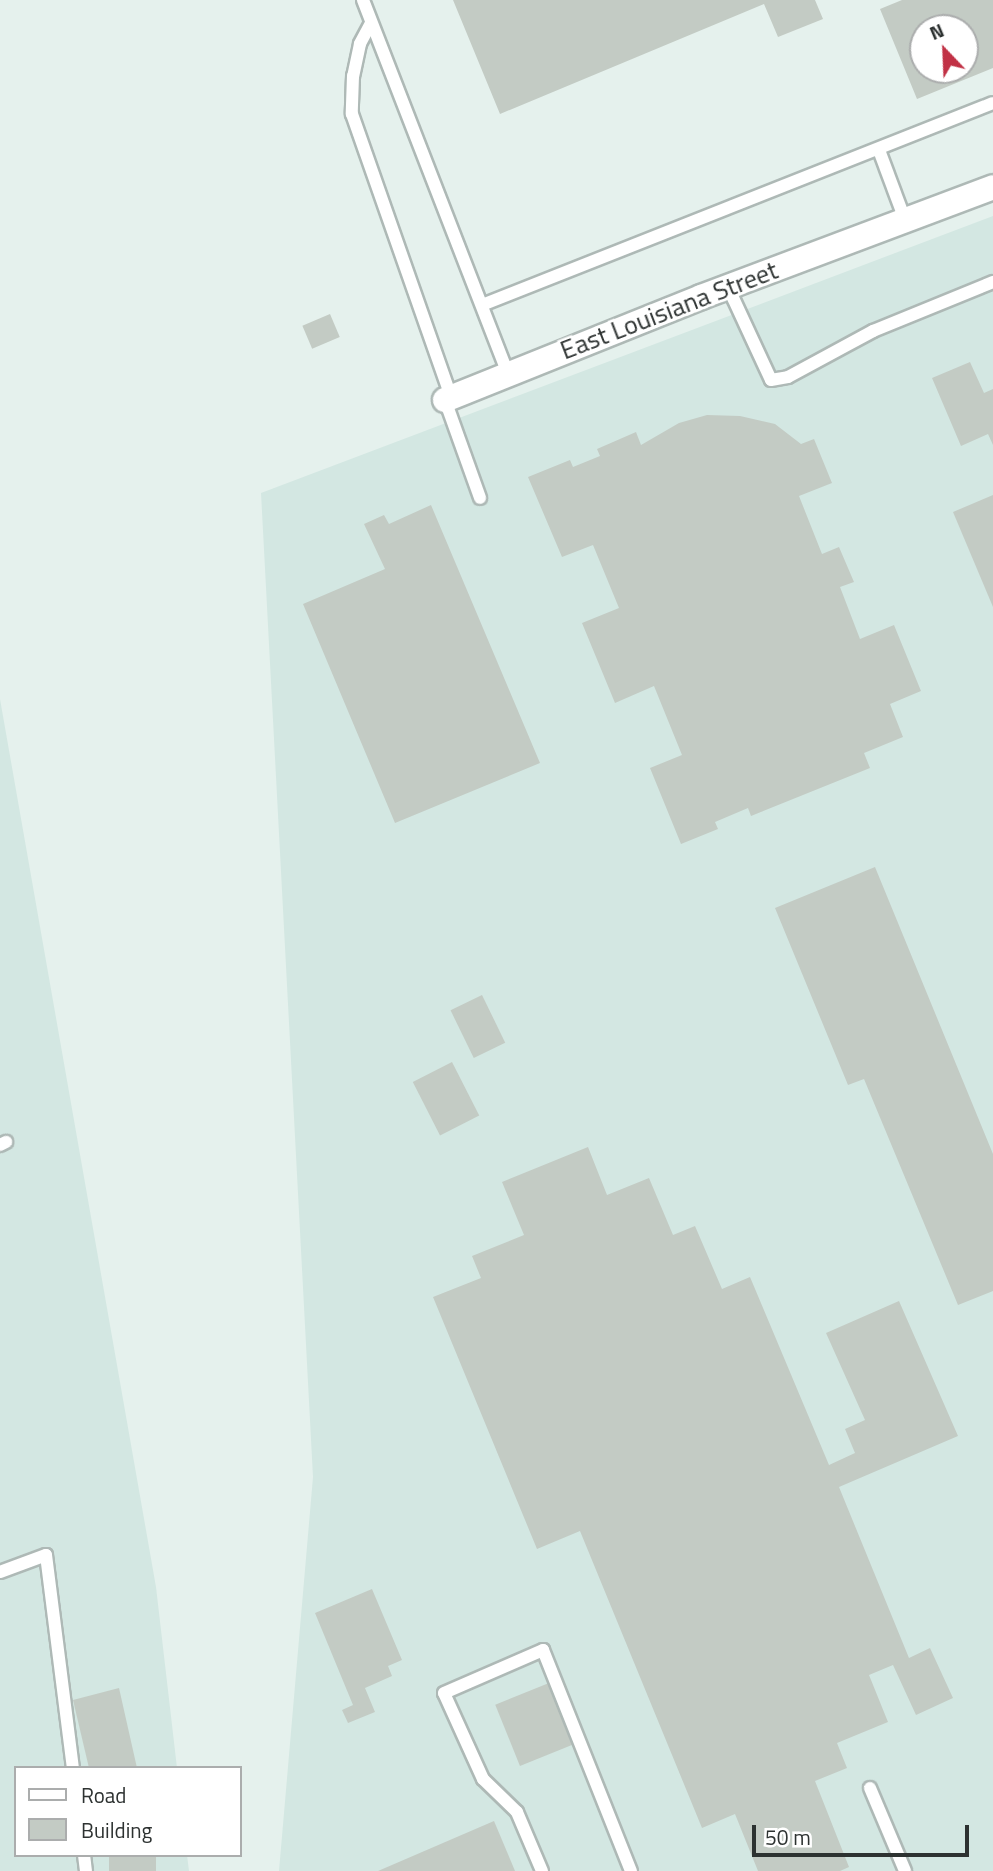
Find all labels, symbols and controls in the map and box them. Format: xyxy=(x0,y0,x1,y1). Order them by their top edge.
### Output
north arrow xyxy=(909,14,979,84)
text: N xyxy=(925,15,948,47)
street label: East Louisiana Street xyxy=(556,254,782,366)
legend xyxy=(14,1766,242,1857)
text: Road xyxy=(81,1779,126,1811)
scale bar xyxy=(755,1812,972,1856)
text: Building xyxy=(81,1814,152,1846)
text: 50 m xyxy=(765,1821,811,1853)

